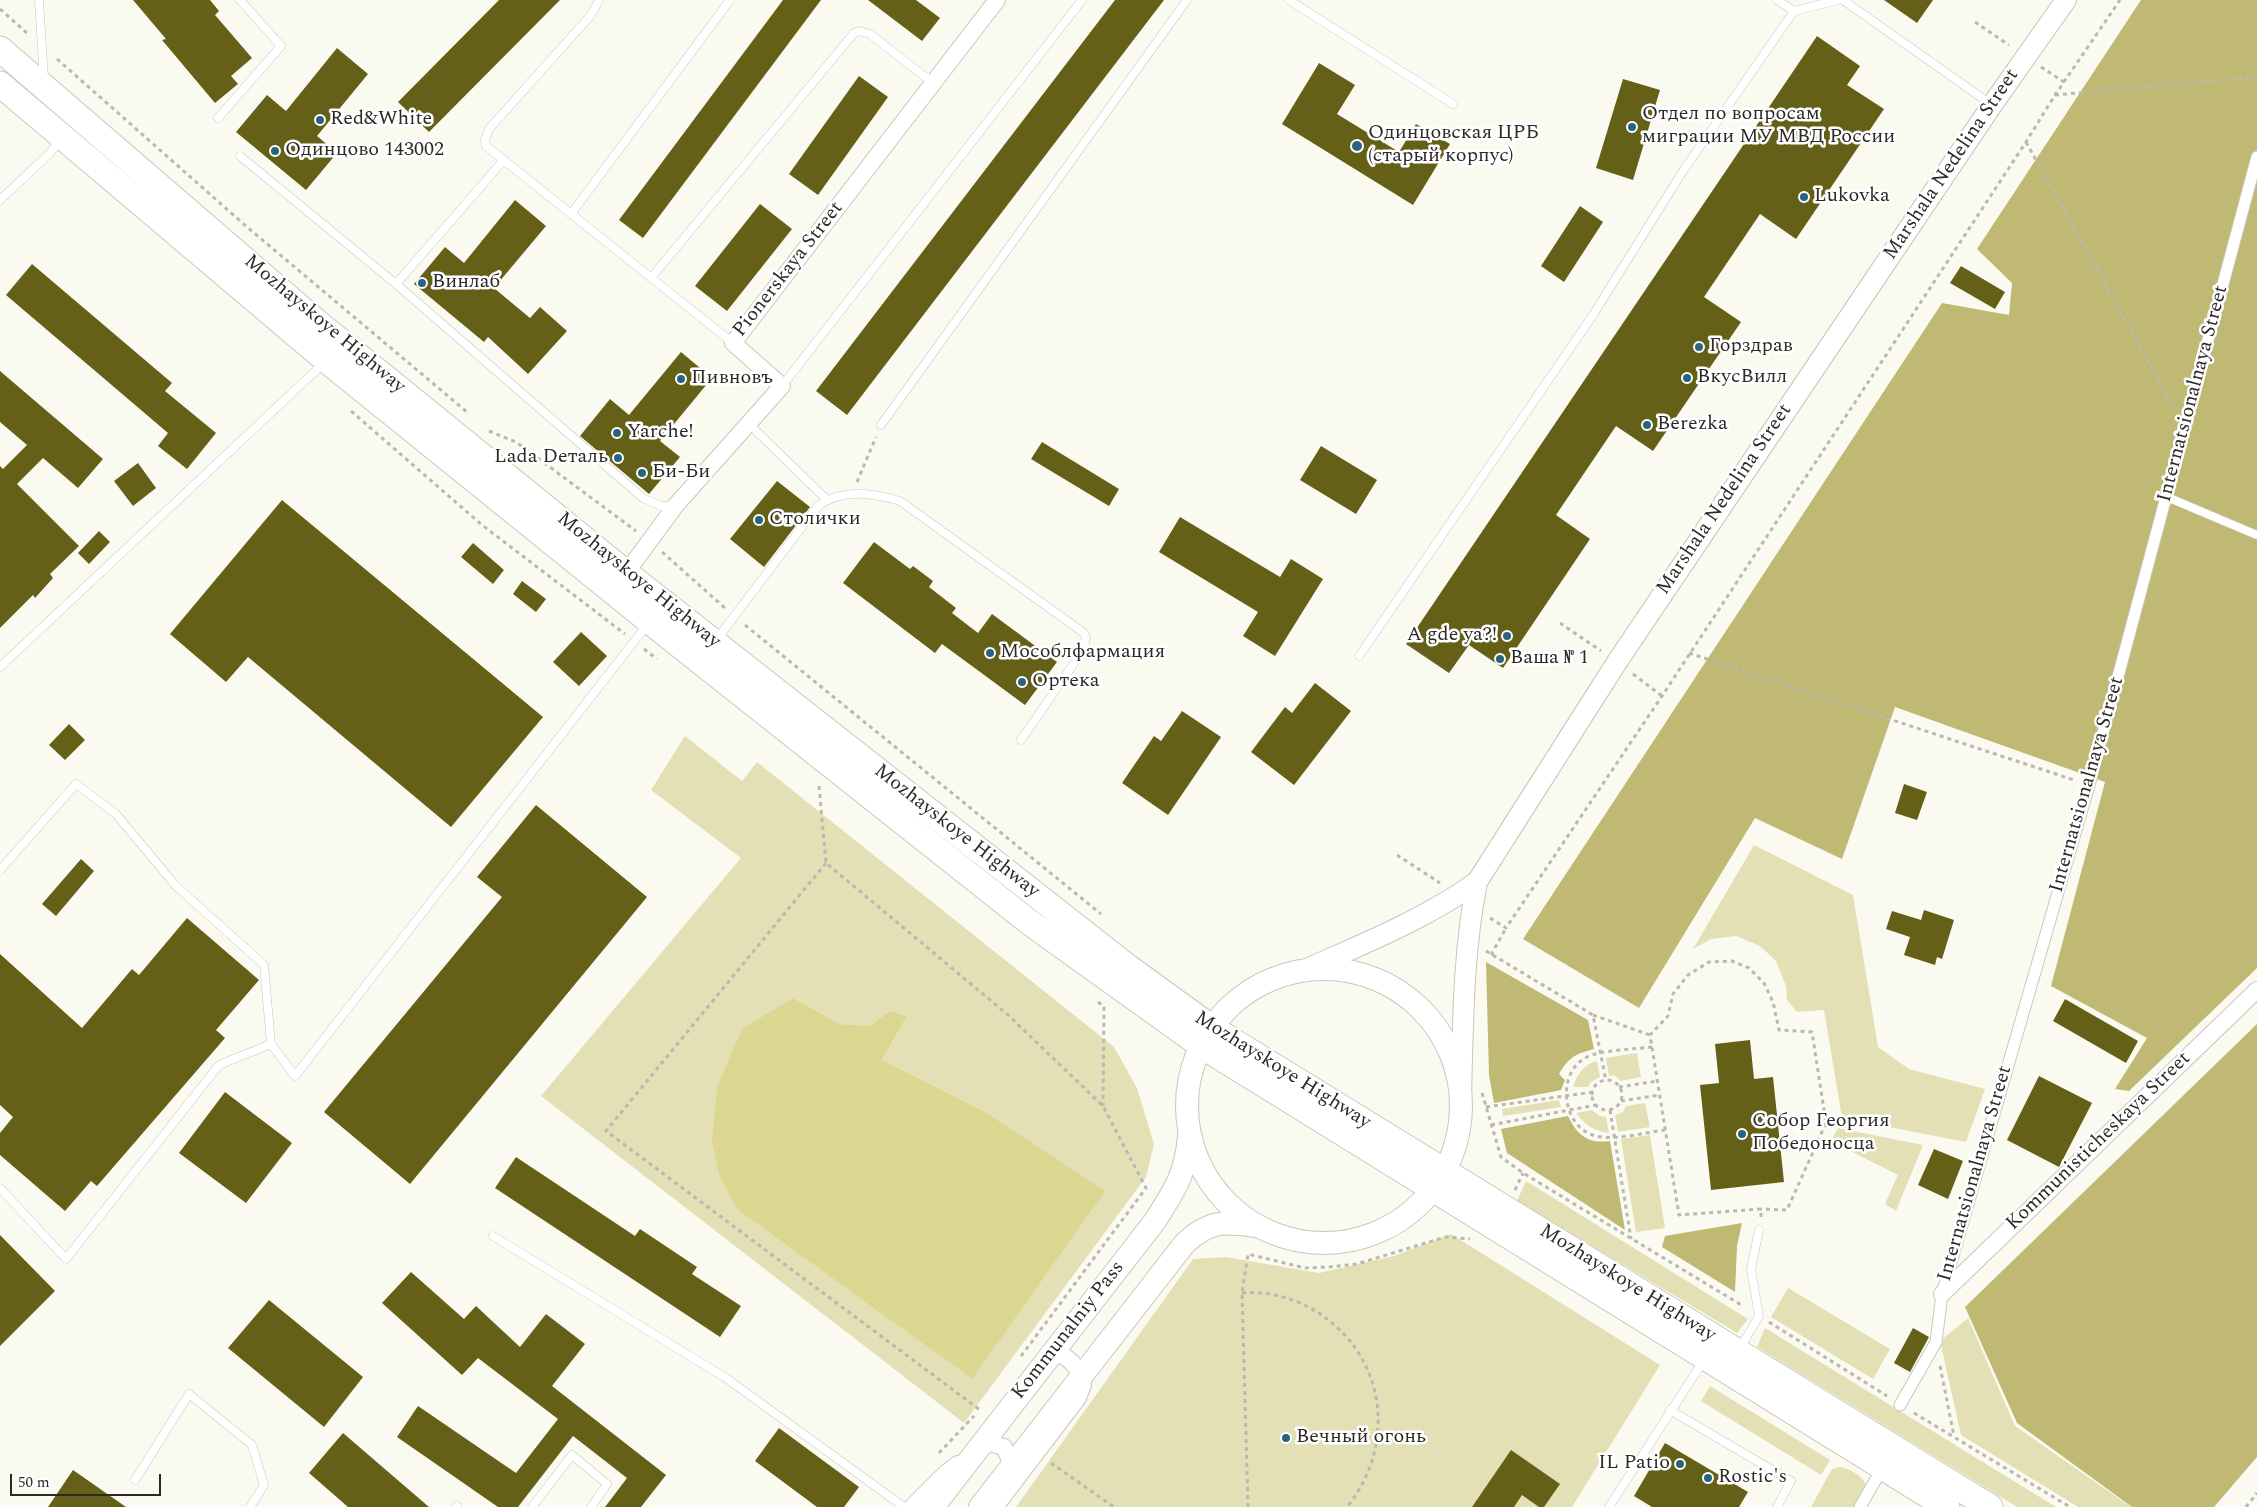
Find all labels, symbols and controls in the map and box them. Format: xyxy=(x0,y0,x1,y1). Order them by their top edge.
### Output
street label: Marshala Nedelina Street xyxy=(1879,65,2025,265)
place label: Отдел по вопросам миграции МУ МВД России xyxy=(1642,103,1895,150)
place label: Red&White xyxy=(330,108,432,132)
marker: Red&White xyxy=(314,114,326,126)
marker: Отдел по вопросам миграции МУ МВД России xyxy=(1626,121,1638,133)
place label: Одинцовская ЦРБ (старый корпус) xyxy=(1368,122,1539,169)
place label: Одинцово 143002 xyxy=(285,139,444,163)
marker: Одинцовская ЦРБ (старый корпус) xyxy=(1350,139,1364,153)
marker: Одинцово 143002 xyxy=(269,145,281,157)
place label: Lukovka xyxy=(1814,185,1890,209)
marker: Lukovka xyxy=(1798,191,1810,203)
street label: Pionerskaya Street xyxy=(729,198,849,342)
street label: Mozhayskoye Highway xyxy=(238,250,410,400)
place label: Винлаб xyxy=(432,271,500,295)
marker: Винлаб xyxy=(416,277,428,289)
street label: Internatsionalnaya Street xyxy=(2153,283,2235,505)
place label: Горздрав xyxy=(1709,335,1793,359)
marker: Горздрав xyxy=(1693,341,1705,353)
place label: ВкусВилл xyxy=(1697,366,1787,390)
place label: Пивновъ xyxy=(691,367,773,391)
marker: ВкусВилл xyxy=(1681,372,1693,384)
marker: Пивновъ xyxy=(675,373,687,385)
street label: Marshala Nedelina Street xyxy=(1652,400,1798,600)
place label: Berezka xyxy=(1657,413,1728,437)
marker: Berezka xyxy=(1641,419,1653,431)
place label: Yarche! xyxy=(627,421,694,445)
marker: Yarche! xyxy=(611,427,623,439)
place label: Lada Dеталь xyxy=(494,446,608,470)
marker: Lada Dеталь xyxy=(612,452,624,464)
place label: Би-Би xyxy=(652,461,710,485)
marker: Би-Би xyxy=(636,467,648,479)
street label: Mozhayskoye Highway xyxy=(551,508,725,654)
place label: Столички xyxy=(769,508,861,532)
marker: Столички xyxy=(753,514,765,526)
place label: A gde ya?! xyxy=(1407,624,1497,648)
marker: A gde ya?! xyxy=(1501,630,1513,642)
place label: Мособлфармация xyxy=(1000,641,1165,665)
marker: Мособлфармация xyxy=(984,647,996,659)
place label: Ваша № 1 xyxy=(1510,647,1589,671)
marker: Ваша № 1 xyxy=(1494,653,1506,665)
place label: Ортека xyxy=(1032,670,1100,694)
street label: Internatsionalnaya Street xyxy=(2046,674,2130,896)
marker: Ортека xyxy=(1016,676,1028,688)
street label: Mozhayskoye Highway xyxy=(868,760,1044,904)
street label: Mozhayskoye Highway xyxy=(1189,1007,1375,1135)
street label: Kommunisticheskaya Street xyxy=(2002,1048,2196,1236)
street label: Internatsionalnaya Street xyxy=(1934,1063,2018,1285)
place label: Собор Георгия Победоносца xyxy=(1752,1110,1890,1157)
marker: Собор Георгия Победоносца xyxy=(1736,1128,1748,1140)
street label: Mozhayskoye Highway xyxy=(1534,1220,1720,1348)
street label: Kommunalniy Pass xyxy=(1007,1257,1131,1405)
place label: Вечный огонь xyxy=(1296,1426,1426,1450)
marker: Вечный огонь xyxy=(1280,1432,1292,1444)
place label: IL Patio xyxy=(1598,1452,1670,1476)
marker: IL Patio xyxy=(1674,1458,1686,1470)
scale bar xyxy=(12,1464,164,1496)
place label: Rostic's xyxy=(1718,1466,1787,1490)
text: 50 m xyxy=(18,1471,50,1494)
marker: Rostic's xyxy=(1702,1472,1714,1484)

